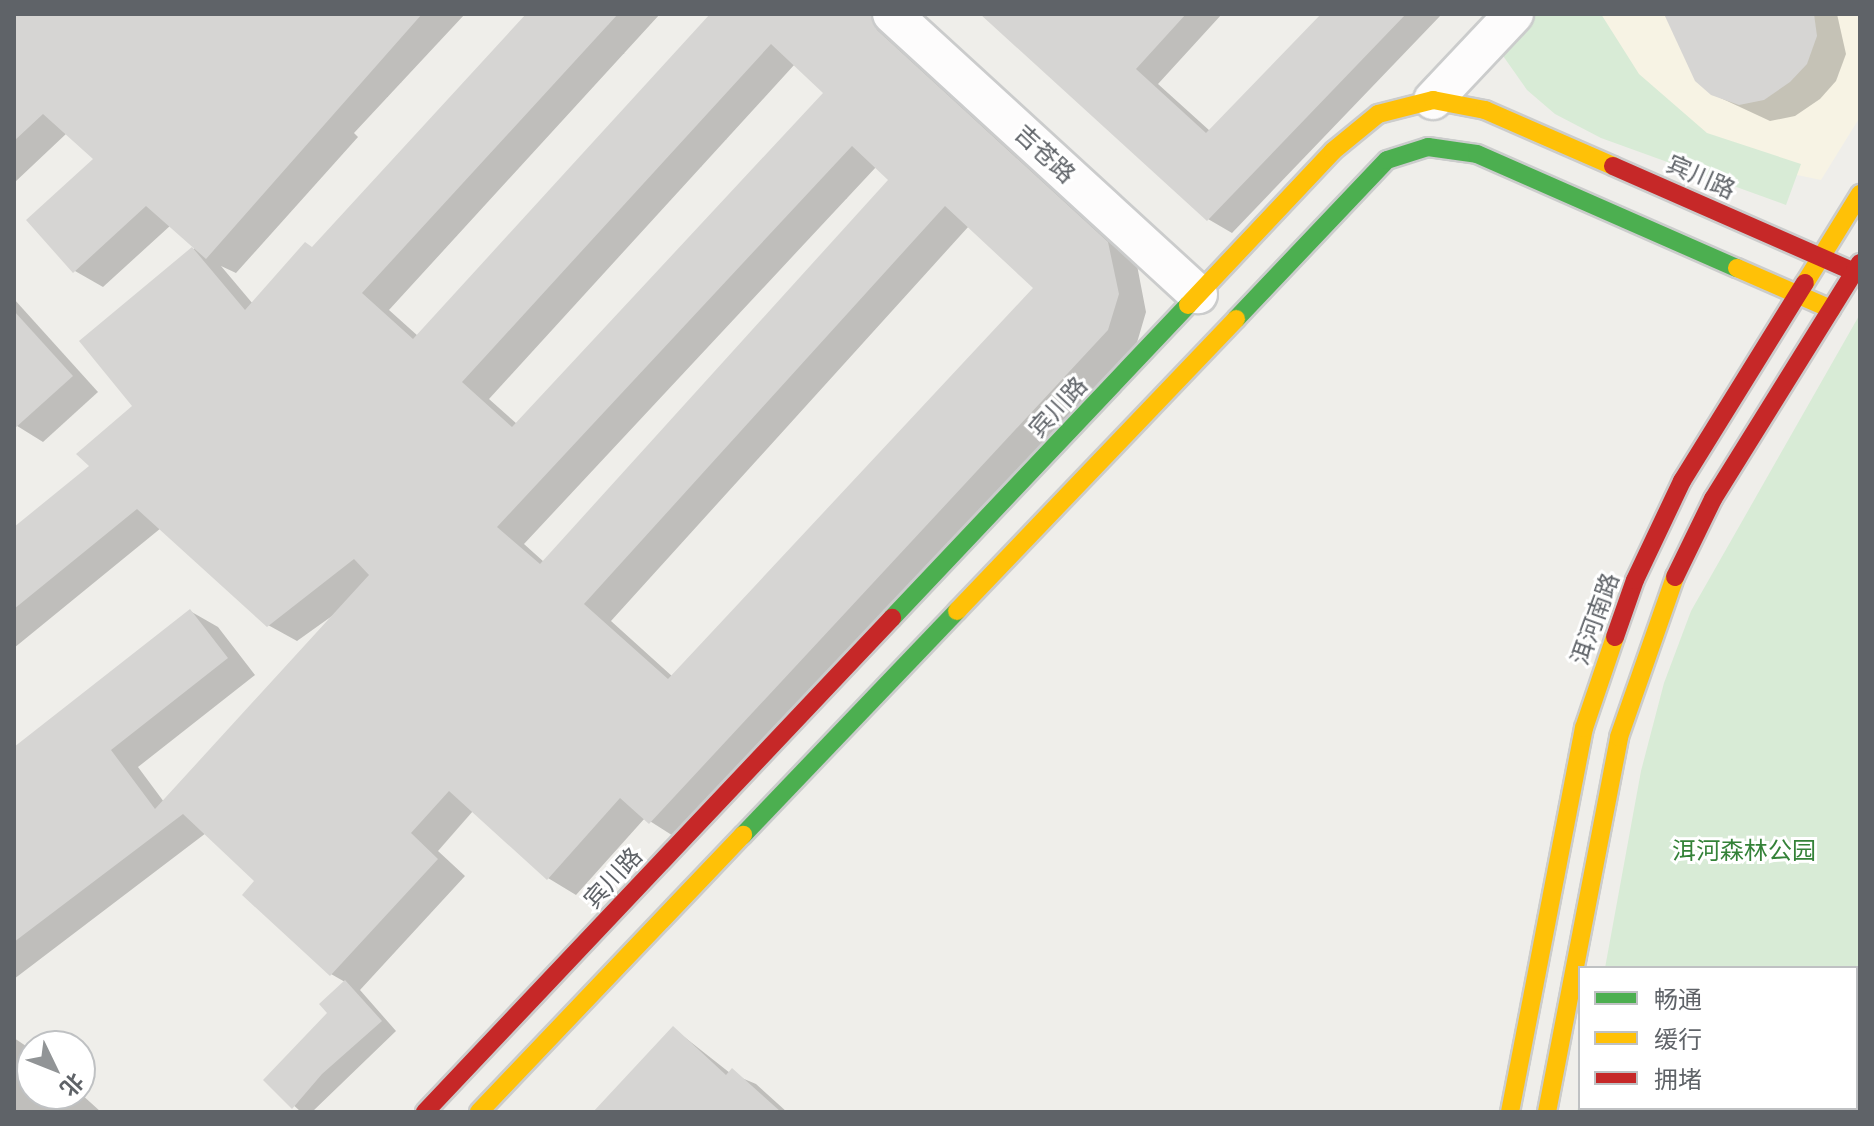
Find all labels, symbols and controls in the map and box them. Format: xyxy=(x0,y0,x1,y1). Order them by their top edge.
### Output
street label: 吉苍路 xyxy=(1009,119,1081,189)
street label: 宾川路 xyxy=(1662,149,1740,205)
street label: 宾川路 xyxy=(1023,371,1093,443)
street label: 洱河南路 xyxy=(1565,569,1625,669)
park label: 洱河森林公园 xyxy=(1672,837,1816,865)
street label: 宾川路 xyxy=(578,842,648,914)
legend xyxy=(1578,966,1858,1110)
text: 畅通 xyxy=(1654,981,1702,1017)
text: 缓行 xyxy=(1654,1021,1702,1057)
north arrow xyxy=(16,1030,96,1110)
text: 拥堵 xyxy=(1654,1061,1702,1097)
text: 北 xyxy=(52,1065,92,1105)

